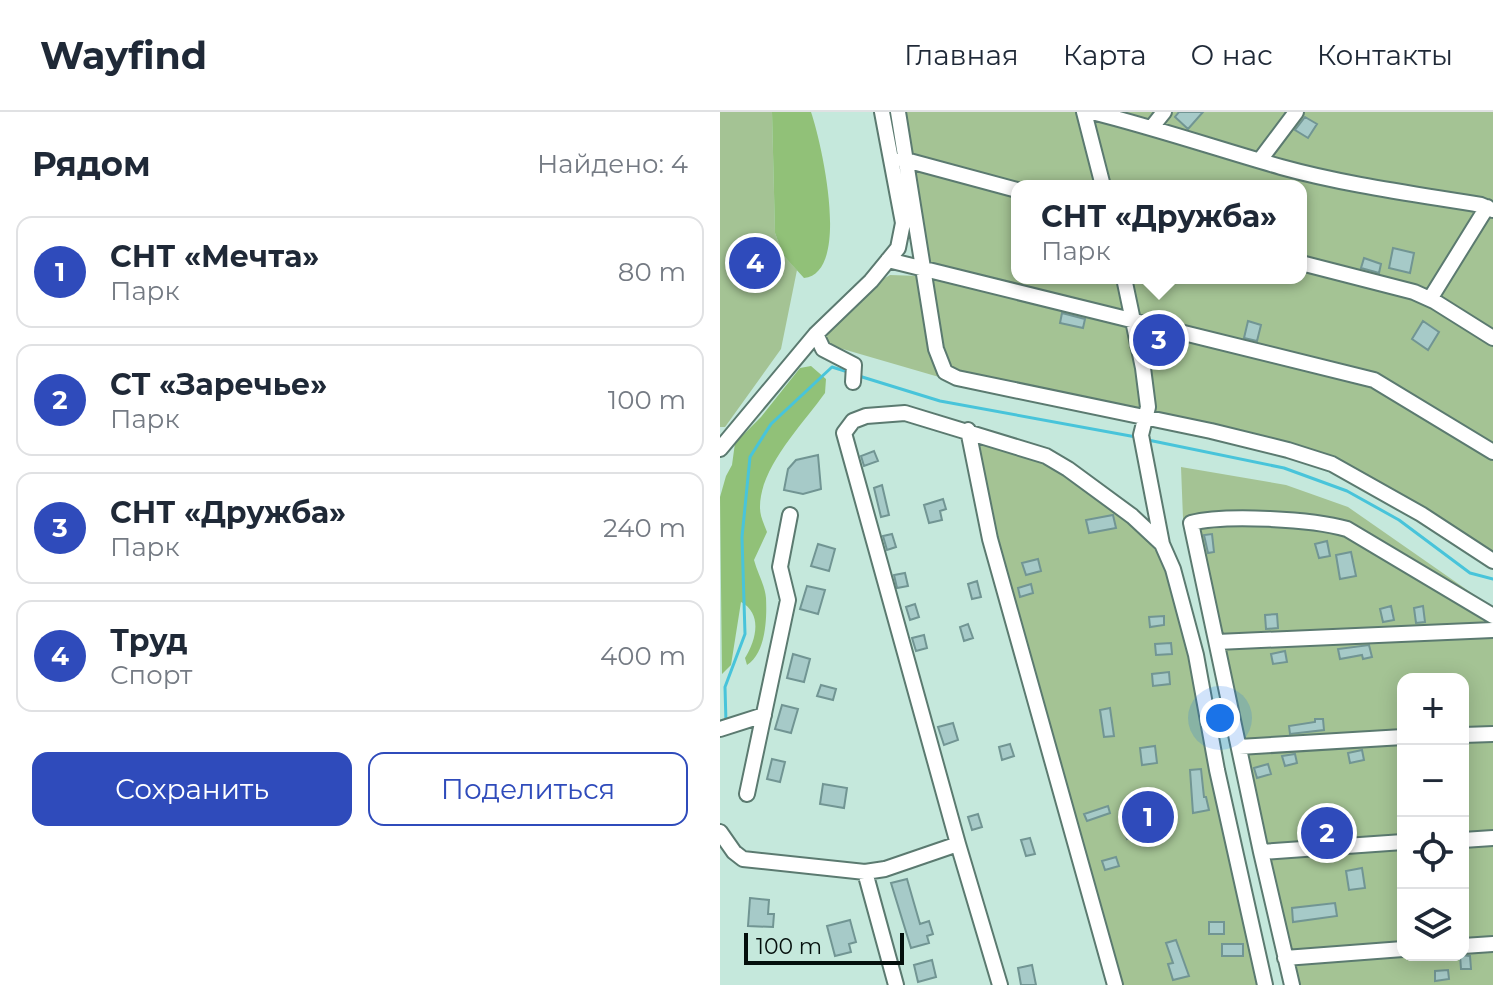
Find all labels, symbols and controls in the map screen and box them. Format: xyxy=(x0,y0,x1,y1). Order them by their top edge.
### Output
text: Wayfind xyxy=(40,32,207,79)
text: Главная xyxy=(904,38,1019,72)
text: Карта xyxy=(1063,38,1147,72)
text: О нас xyxy=(1191,38,1273,72)
text: Контакты xyxy=(1317,38,1453,72)
text: Рядом xyxy=(32,143,151,185)
text: Найдено: 4 xyxy=(537,148,688,180)
popup xyxy=(1011,180,1307,284)
text: СНТ «Дружба» xyxy=(1041,198,1277,235)
pin: 4 xyxy=(729,233,781,293)
text: Парк xyxy=(1041,235,1111,267)
text: СНТ «Мечта» xyxy=(110,238,319,275)
text: 1 xyxy=(55,256,65,288)
text: 80 m xyxy=(618,256,686,288)
text: Парк xyxy=(110,275,180,307)
pin: 3 xyxy=(1133,310,1185,370)
text: СТ «Заречье» xyxy=(110,366,327,403)
text: 2 xyxy=(52,384,68,416)
text: 100 m xyxy=(608,384,686,416)
text: Парк xyxy=(110,403,180,435)
text: СНТ «Дружба» xyxy=(110,494,346,531)
text: 3 xyxy=(52,512,68,544)
text: 240 m xyxy=(603,512,686,544)
text: Парк xyxy=(110,531,180,563)
text: Труд xyxy=(110,622,187,659)
text: 4 xyxy=(51,640,69,672)
text: 400 m xyxy=(600,640,686,672)
text: Спорт xyxy=(110,659,192,691)
map controls xyxy=(1397,673,1469,961)
button: + xyxy=(1397,673,1469,745)
your location xyxy=(1200,698,1240,738)
button: − xyxy=(1397,745,1469,817)
button: Сохранить xyxy=(32,752,352,826)
button: Поделиться xyxy=(368,752,688,826)
pin: 1 xyxy=(1122,787,1174,847)
pin: 2 xyxy=(1301,803,1353,863)
button: locate xyxy=(1397,817,1469,889)
button: layers xyxy=(1397,889,1469,961)
scale bar xyxy=(744,929,904,965)
text: 100 m xyxy=(756,933,822,960)

